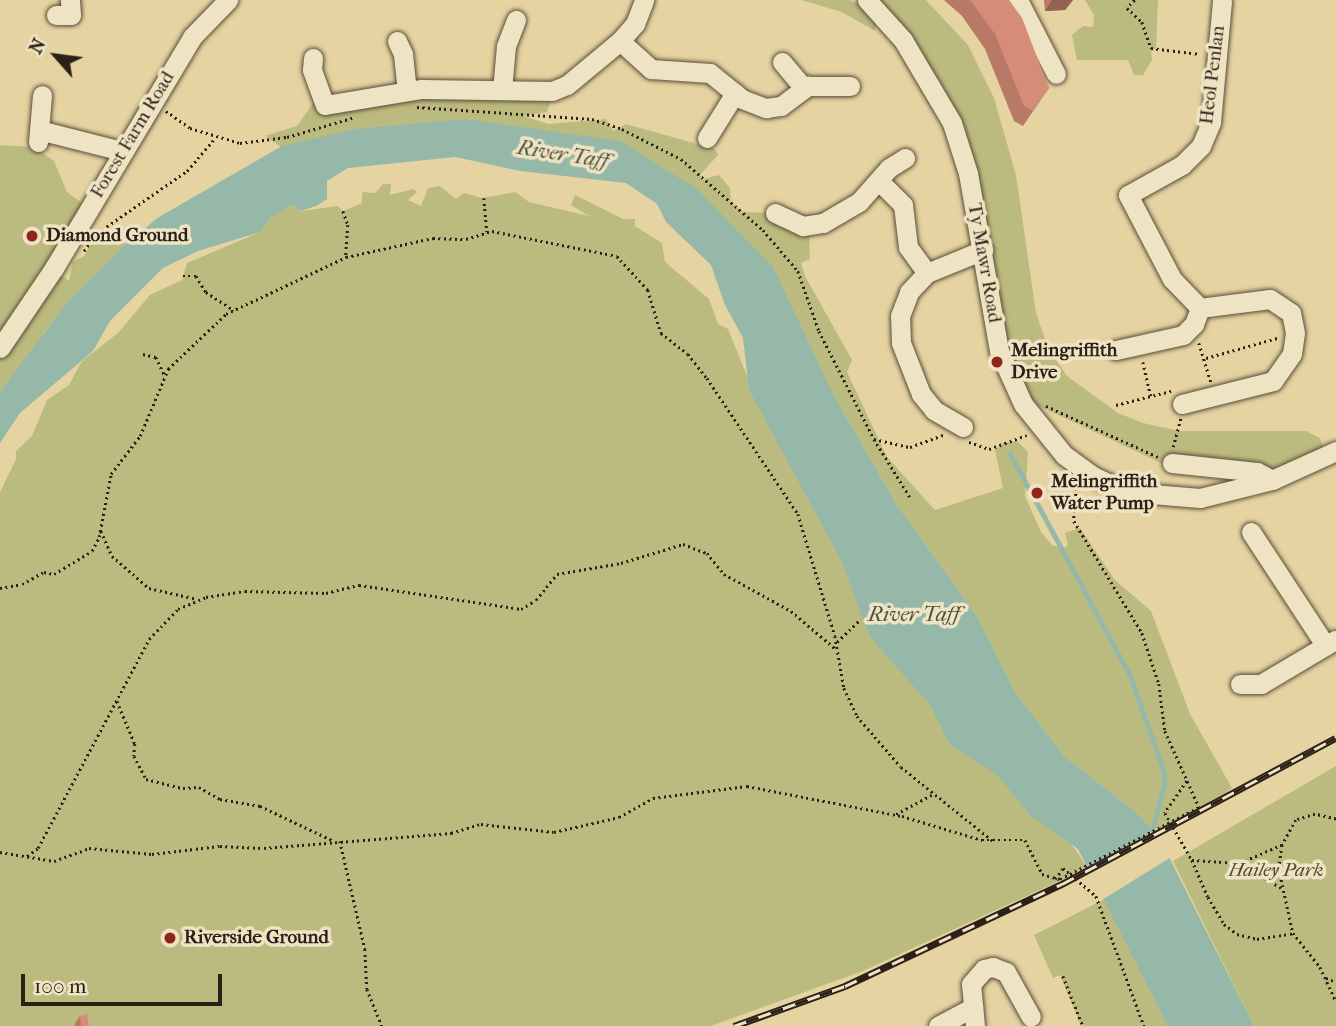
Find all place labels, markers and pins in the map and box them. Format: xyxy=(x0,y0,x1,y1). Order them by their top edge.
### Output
place label: Diamond Ground xyxy=(46,225,188,247)
marker: Diamond Ground xyxy=(24,228,40,244)
place label: Melingriffith Drive xyxy=(1011,340,1117,384)
marker: Melingriffith Drive xyxy=(989,354,1005,370)
place label: Melingriffith Water Pump xyxy=(1051,471,1157,515)
marker: Melingriffith Water Pump xyxy=(1029,485,1045,501)
place label: Riverside Ground xyxy=(184,927,329,949)
marker: Riverside Ground xyxy=(162,930,178,946)

